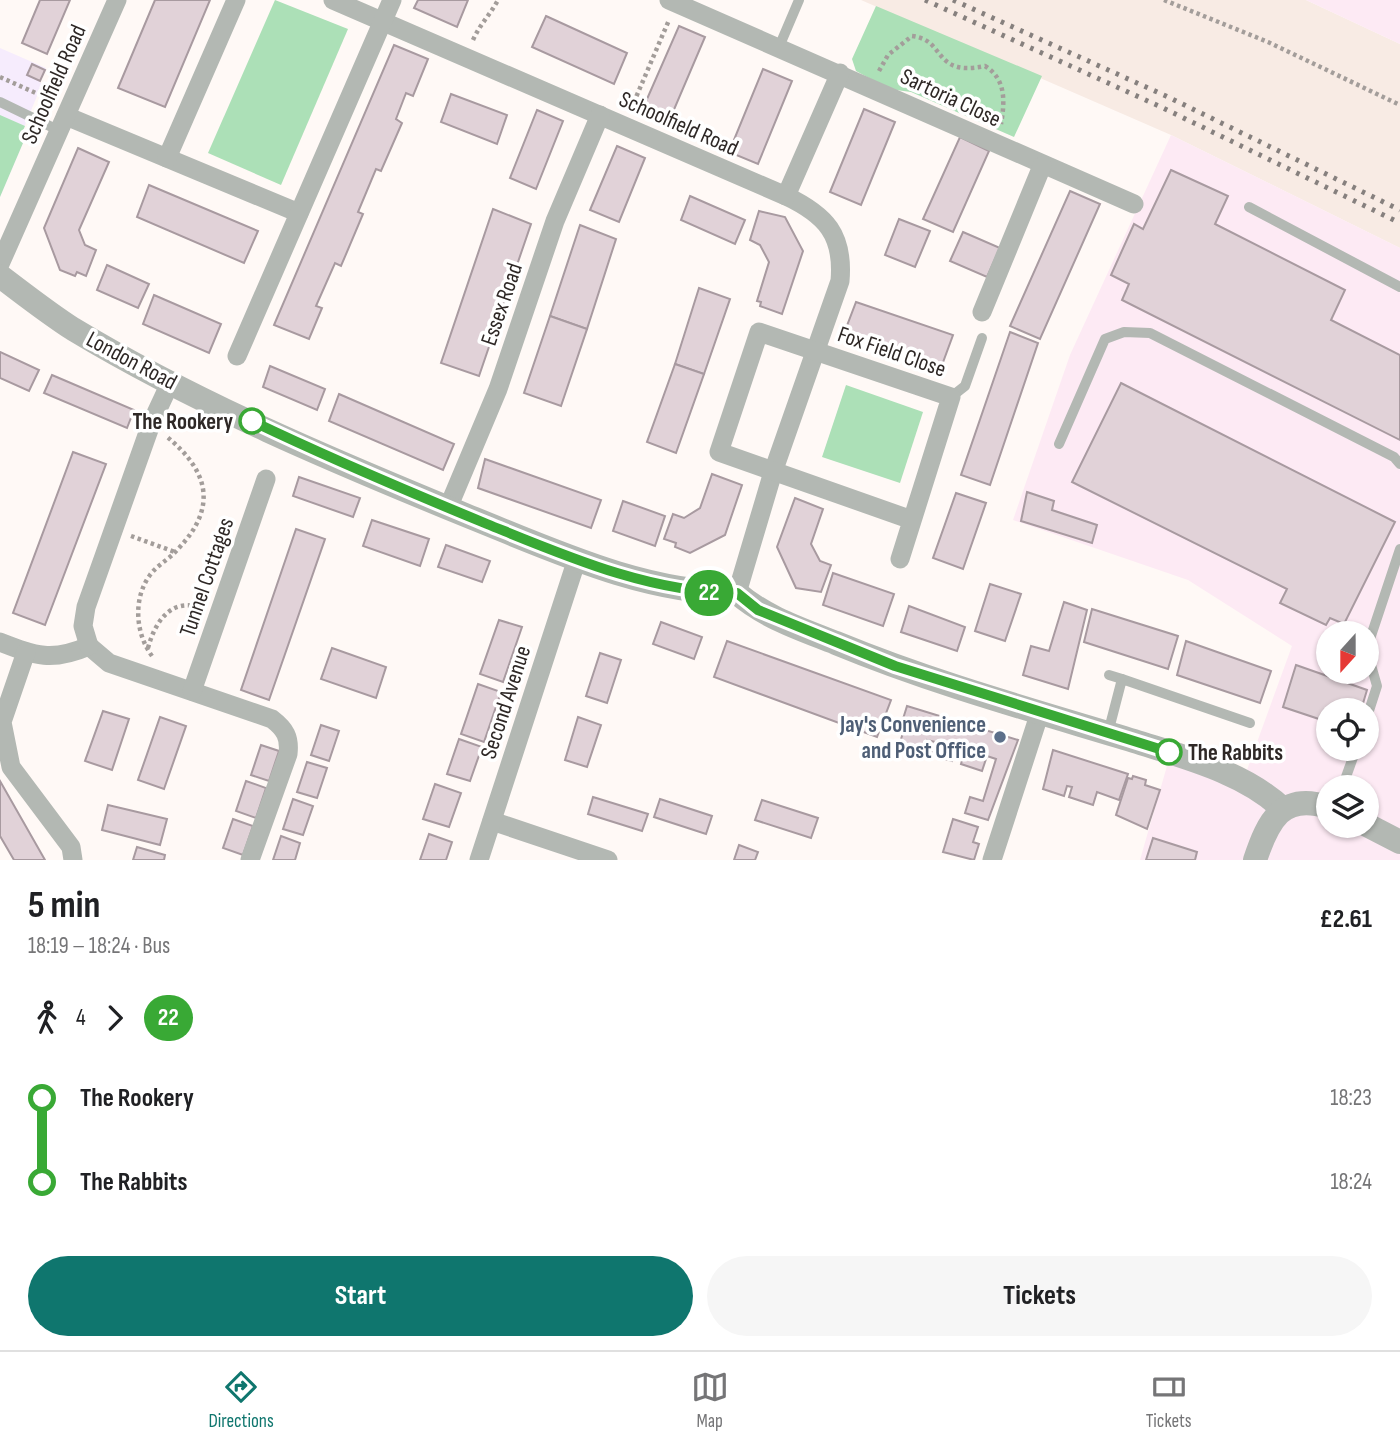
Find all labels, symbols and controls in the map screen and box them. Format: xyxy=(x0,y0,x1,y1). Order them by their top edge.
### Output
street label: Schoolfield Road xyxy=(15,21,93,148)
street label: Sartoria Close xyxy=(896,62,1005,133)
street label: Schoolfield Road xyxy=(615,85,742,163)
street label: Essex Road xyxy=(475,259,529,349)
street label: Fox Field Close xyxy=(834,320,949,384)
street label: London Road xyxy=(81,325,182,396)
place label: The Rookery xyxy=(132,408,233,436)
marker: The Rookery xyxy=(239,408,265,434)
street label: Tunnel Cottages xyxy=(174,514,240,641)
line badge: 22 xyxy=(678,570,740,616)
text: 22 xyxy=(698,578,720,607)
north arrow xyxy=(1316,621,1379,684)
map controls xyxy=(1316,621,1379,838)
street label: Second Avenue xyxy=(475,642,537,762)
button: locate xyxy=(1316,698,1379,761)
place label: Jay's Convenience and Post Office xyxy=(839,711,986,765)
marker: Jay's Convenience and Post Office xyxy=(992,729,1008,745)
marker: The Rabbits xyxy=(1156,739,1182,765)
place label: The Rabbits xyxy=(1188,739,1283,767)
button: layers xyxy=(1316,775,1379,838)
text: 5 min xyxy=(28,883,100,928)
text: £2.61 xyxy=(1319,904,1372,935)
text: 18:19 – 18:24 · Bus xyxy=(28,932,170,960)
icon: walk xyxy=(28,999,66,1037)
icon: forward xyxy=(96,999,134,1037)
text: 22 xyxy=(158,1003,179,1032)
text: 4 xyxy=(76,1004,86,1032)
text: The Rookery xyxy=(80,1083,194,1114)
text: 18:23 xyxy=(1330,1084,1372,1112)
text: The Rabbits xyxy=(80,1167,187,1198)
text: 18:24 xyxy=(1331,1168,1372,1196)
button: Start xyxy=(28,1256,693,1336)
button: Tickets xyxy=(707,1256,1372,1336)
tab: Directions xyxy=(208,1368,274,1433)
tab: Map xyxy=(691,1368,729,1433)
tab: Tickets xyxy=(1146,1368,1192,1433)

